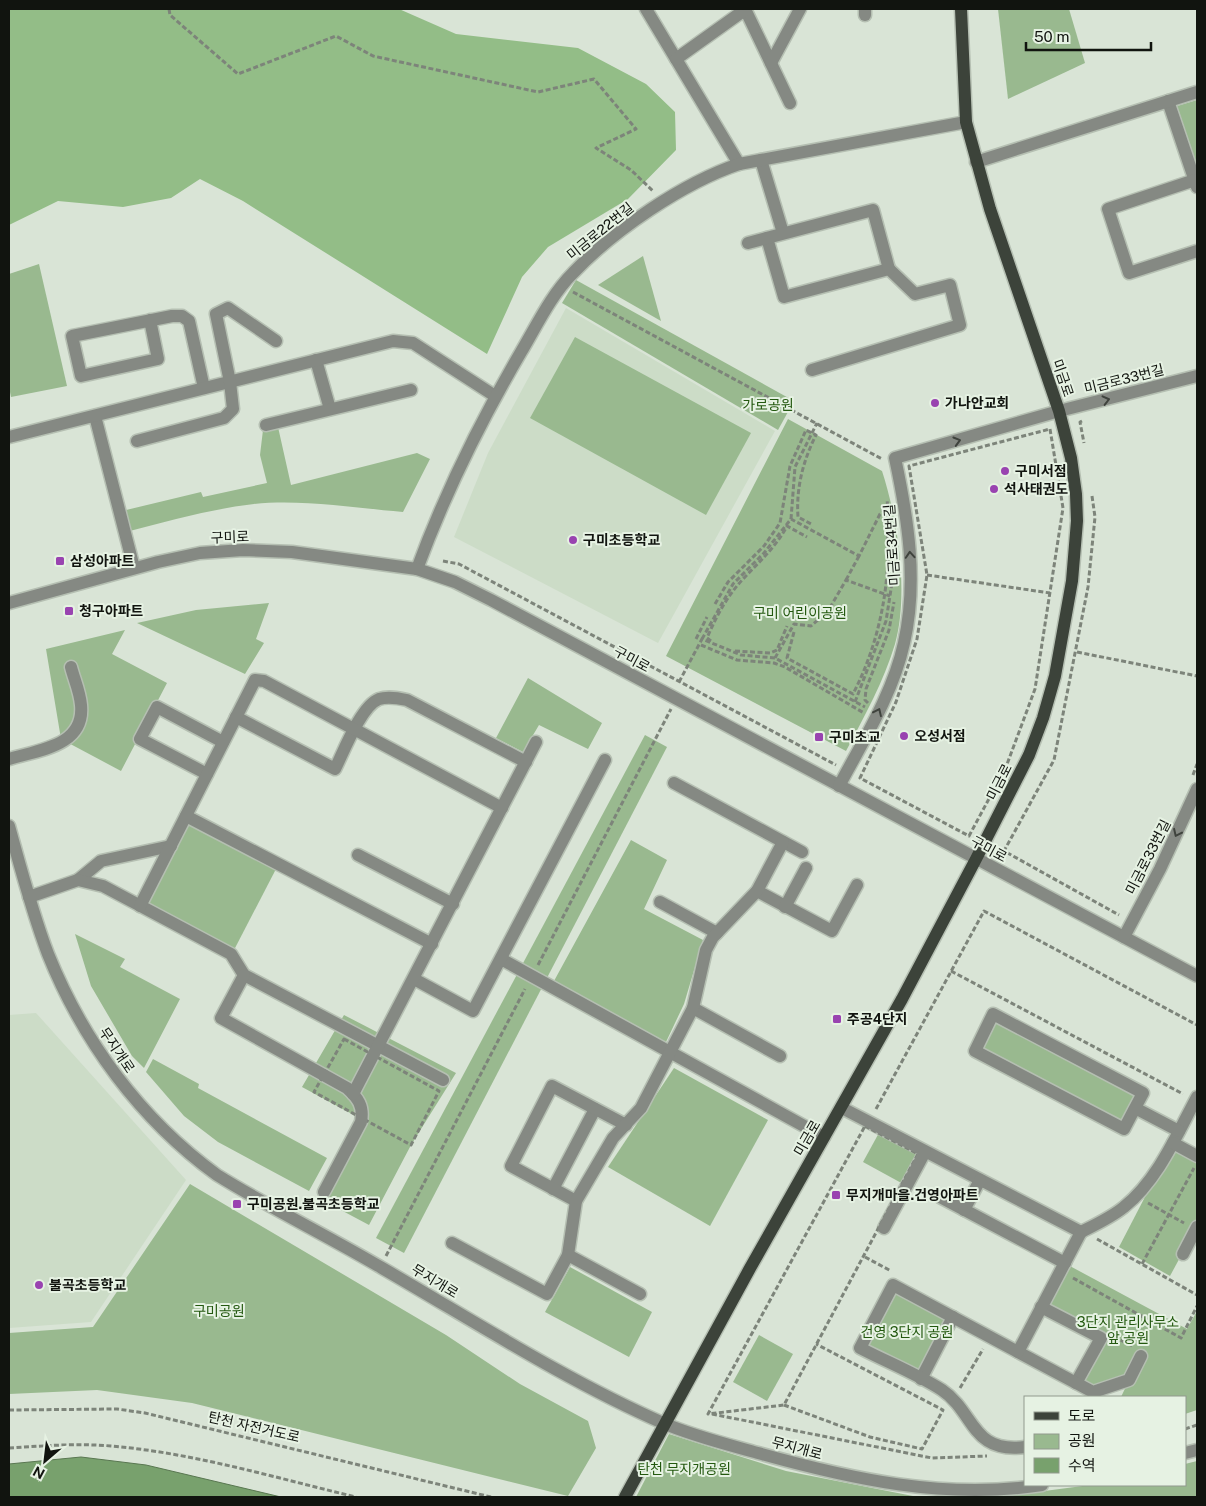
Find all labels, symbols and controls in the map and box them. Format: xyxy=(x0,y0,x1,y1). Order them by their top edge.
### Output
scale bar xyxy=(1026,20,1151,52)
text: 50 m xyxy=(1034,28,1069,45)
street label: 미금로22번길 xyxy=(563,199,637,263)
street label: 미금로 xyxy=(1049,357,1077,399)
street label: 미금로33번길 xyxy=(1082,361,1166,397)
place label: 가나안교회 xyxy=(945,395,1009,411)
one-way arrow xyxy=(1102,395,1110,405)
park label: 가로공원 xyxy=(742,397,794,413)
marker: 가나안교회 xyxy=(929,397,941,409)
one-way arrow xyxy=(952,436,961,447)
place label: 구미서점 xyxy=(1015,463,1067,479)
marker: 구미서점 xyxy=(999,465,1011,477)
place label: 석사태권도 xyxy=(1004,481,1069,497)
marker: 석사태권도 xyxy=(988,483,1000,495)
street label: 미금로34번길 xyxy=(881,504,903,586)
street label: 구미로 xyxy=(210,528,250,546)
place label: 구미초등학교 xyxy=(583,532,660,548)
marker: 구미초등학교 xyxy=(567,534,579,546)
one-way arrow xyxy=(905,550,916,558)
place label: 삼성아파트 xyxy=(70,553,135,569)
marker: 삼성아파트 xyxy=(54,555,66,567)
place label: 청구아파트 xyxy=(79,603,144,619)
marker: 청구아파트 xyxy=(63,605,75,617)
park label: 구미 어린이공원 xyxy=(753,605,847,621)
street label: 구미로 xyxy=(611,643,653,675)
one-way arrow xyxy=(872,708,882,717)
place label: 오성서점 xyxy=(914,728,966,744)
place label: 구미초교 xyxy=(829,729,881,745)
marker: 오성서점 xyxy=(898,730,910,742)
marker: 구미초교 xyxy=(813,731,825,743)
street label: 미금로 xyxy=(983,761,1015,803)
street label: 미금로33번길 xyxy=(1122,817,1174,897)
one-way arrow xyxy=(1173,828,1184,837)
street label: 구미로 xyxy=(968,833,1010,865)
place label: 주공4단지 xyxy=(847,1011,908,1027)
marker: 주공4단지 xyxy=(831,1013,843,1025)
street label: 무지개로 xyxy=(96,1024,138,1076)
street label: 미금로 xyxy=(790,1117,824,1159)
place label: 무지개마을.건영아파트 xyxy=(846,1187,979,1203)
marker: 무지개마을.건영아파트 xyxy=(830,1189,842,1201)
place label: 구미공원.불곡초등학교 xyxy=(247,1196,380,1212)
marker: 구미공원.불곡초등학교 xyxy=(231,1198,243,1210)
street label: 무지개로 xyxy=(409,1261,461,1301)
place label: 불곡초등학교 xyxy=(49,1277,126,1293)
marker: 불곡초등학교 xyxy=(33,1279,45,1291)
park label: 구미공원 xyxy=(193,1303,245,1319)
park label: 3단지 관리사무소 앞 공원 xyxy=(1077,1314,1179,1346)
park label: 건영 3단지 공원 xyxy=(861,1324,953,1340)
legend xyxy=(1024,1396,1186,1486)
text: 도로 xyxy=(1068,1407,1096,1424)
street label: 탄천 자전거도로 xyxy=(207,1409,301,1445)
text: 공원 xyxy=(1068,1432,1096,1449)
street label: 무지개로 xyxy=(770,1434,824,1462)
north arrow xyxy=(20,1436,70,1486)
text: 수역 xyxy=(1068,1457,1096,1474)
park label: 탄천 무지개공원 xyxy=(637,1461,731,1477)
text: N xyxy=(30,1463,47,1482)

